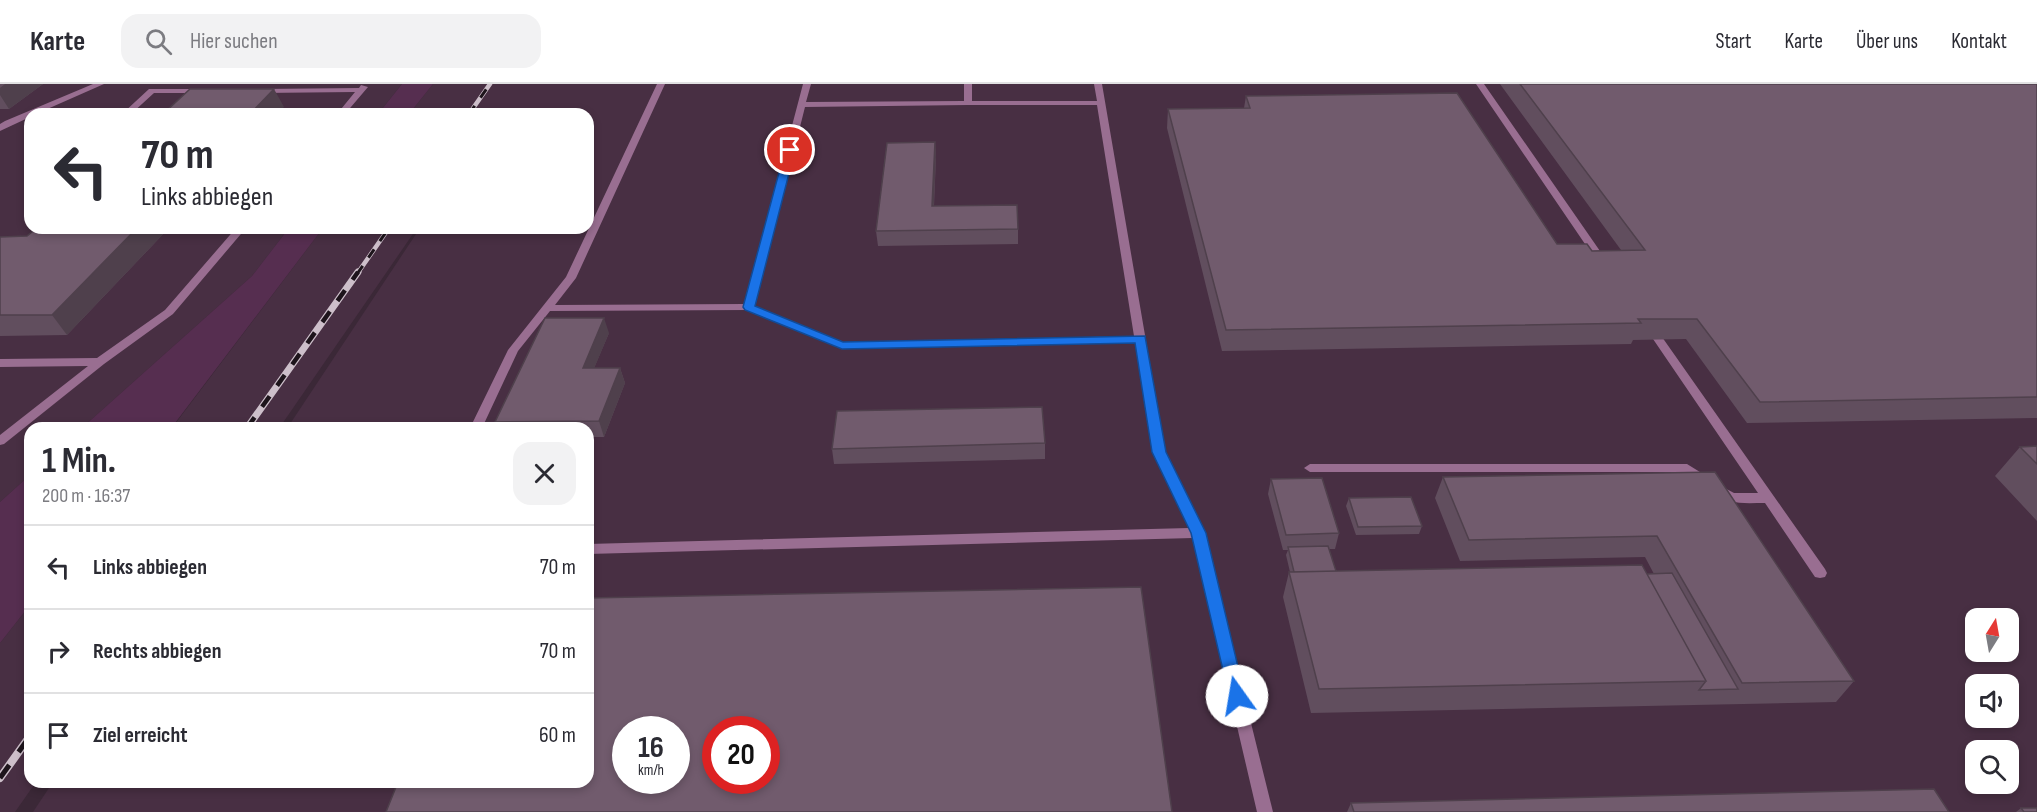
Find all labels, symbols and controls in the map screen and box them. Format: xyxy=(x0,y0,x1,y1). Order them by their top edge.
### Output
search box xyxy=(121,14,541,68)
text: Karte xyxy=(30,25,85,58)
icon: search xyxy=(142,25,175,58)
text: Hier suchen xyxy=(190,28,278,55)
text: Start xyxy=(1715,29,1752,54)
text: Karte xyxy=(1785,29,1823,54)
text: Über uns xyxy=(1856,29,1918,54)
text: Kontakt xyxy=(1951,29,2007,54)
pin xyxy=(764,124,815,175)
text: 70 m xyxy=(141,130,214,181)
icon: left xyxy=(42,132,120,210)
icon: arrive xyxy=(773,133,806,166)
text: Links abbiegen xyxy=(141,181,273,213)
text: 1 Min. xyxy=(42,440,116,483)
button: close xyxy=(513,442,576,505)
text: 200 m · 16:37 xyxy=(42,484,130,508)
icon: left xyxy=(42,551,75,584)
text: Links abbiegen xyxy=(93,554,207,581)
text: 70 m xyxy=(540,554,576,581)
north arrow xyxy=(1965,608,2019,662)
map controls xyxy=(1965,608,2019,794)
icon: right xyxy=(42,635,75,668)
text: Rechts abbiegen xyxy=(93,638,222,665)
text: 70 m xyxy=(540,638,576,665)
position arrow xyxy=(1205,664,1269,728)
button: sound xyxy=(1965,674,2019,728)
speed limit sign: 20 xyxy=(702,716,780,794)
icon: arrive xyxy=(42,719,75,752)
text: Ziel erreicht xyxy=(93,722,188,749)
text: 60 m xyxy=(539,722,576,749)
text: 16 xyxy=(638,730,664,766)
button: search xyxy=(1965,740,2019,794)
text: km/h xyxy=(638,761,664,780)

